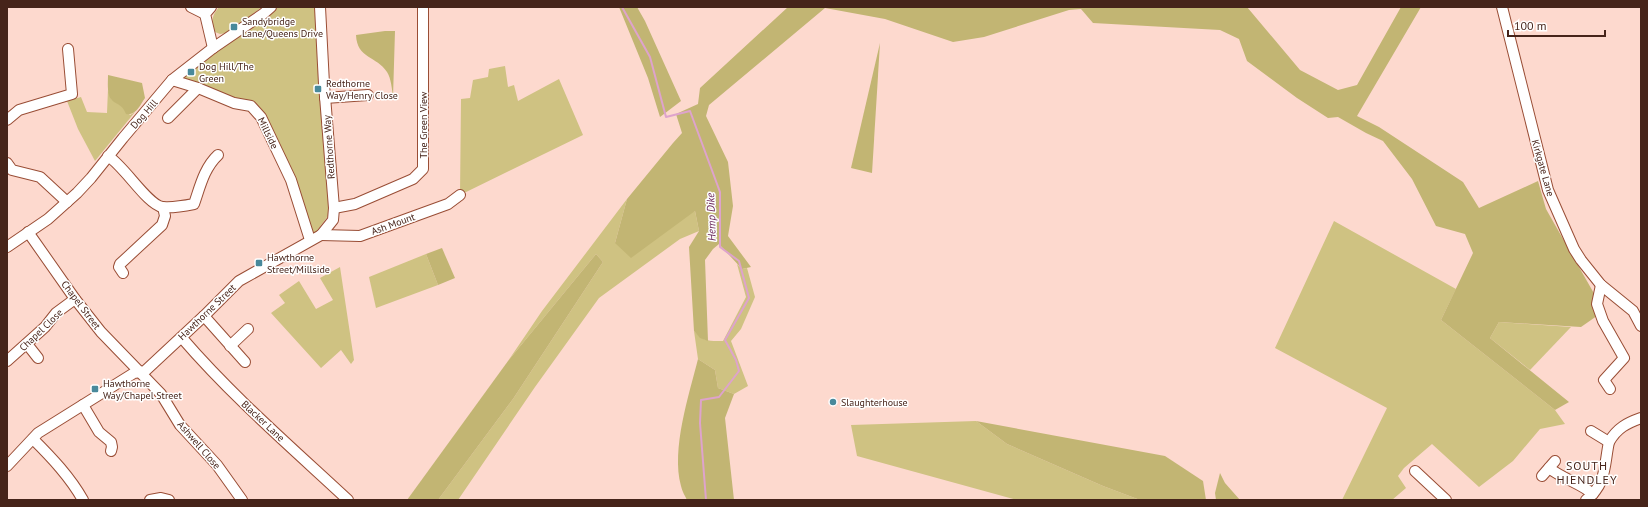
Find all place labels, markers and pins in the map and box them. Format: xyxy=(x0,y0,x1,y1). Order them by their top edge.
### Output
place label: Sandybridge Lane/Queens Drive xyxy=(242,15,323,40)
marker: Sandybridge Lane/Queens Drive xyxy=(229,22,239,32)
place label: Dog Hill/The Green xyxy=(199,60,254,85)
marker: Dog Hill/The Green xyxy=(186,67,196,77)
place label: Redthorne Way/Henry Close xyxy=(326,77,398,102)
marker: Redthorne Way/Henry Close xyxy=(313,84,323,94)
place label: Hawthorne Street/Millside xyxy=(267,251,330,276)
marker: Hawthorne Street/Millside xyxy=(254,258,264,268)
place label: Hawthorne Way/Chapel Street xyxy=(103,377,182,402)
marker: Hawthorne Way/Chapel Street xyxy=(90,384,100,394)
place label: Slaughterhouse xyxy=(841,396,908,409)
marker: Slaughterhouse xyxy=(828,397,838,407)

